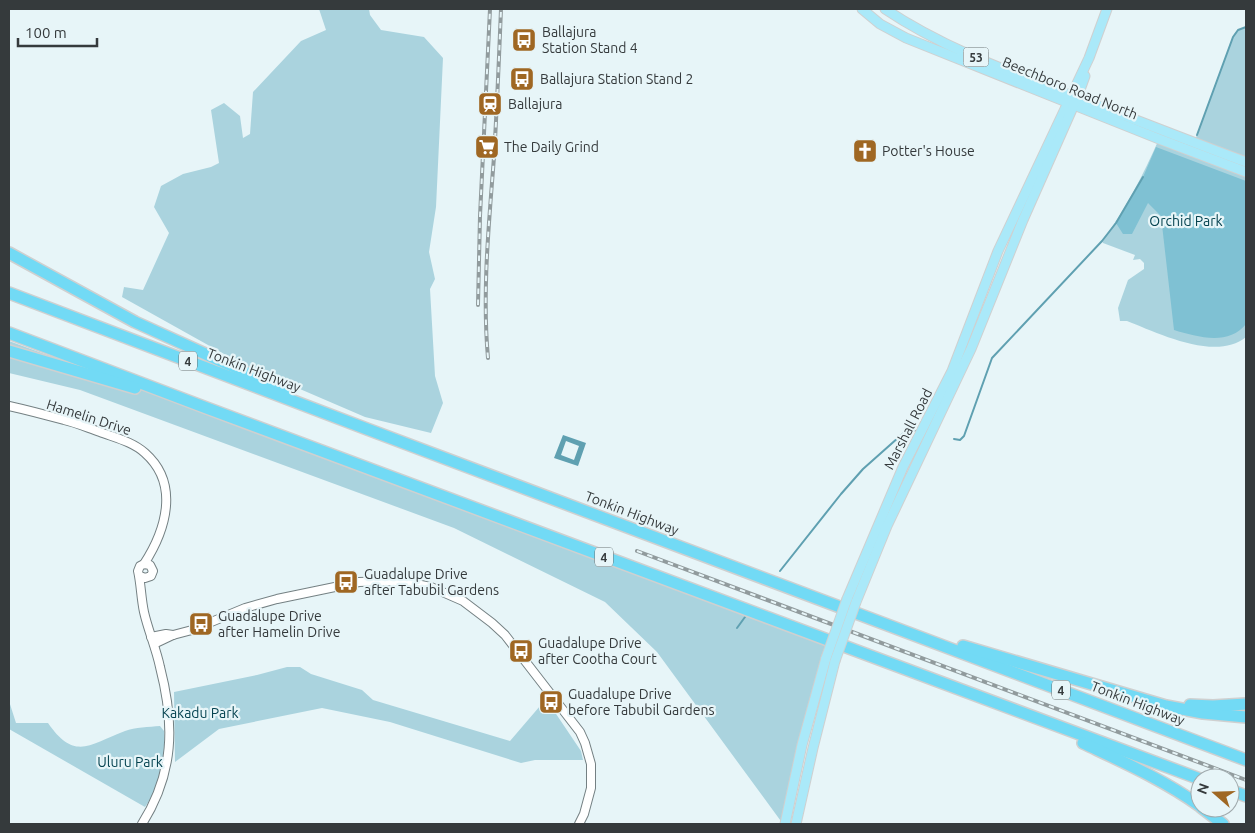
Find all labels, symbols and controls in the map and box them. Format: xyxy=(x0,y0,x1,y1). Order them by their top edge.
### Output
scale bar xyxy=(18,15,96,47)
text: 100 m xyxy=(25,24,67,41)
place label: Ballajura Station Stand 4 xyxy=(542,24,638,56)
bus stop icon: Ballajura Station Stand 4 xyxy=(511,27,537,53)
road number: 53 xyxy=(964,48,988,66)
street label: Beechboro Road North xyxy=(1000,54,1140,122)
bus stop icon: Ballajura Station Stand 2 xyxy=(509,66,535,92)
place label: Ballajura Station Stand 2 xyxy=(540,71,693,87)
station icon: Ballajura xyxy=(477,91,503,117)
place label: Ballajura xyxy=(508,96,563,112)
supermarket icon: The Daily Grind xyxy=(474,134,500,160)
church icon: Potter's House xyxy=(852,138,878,164)
place label: The Daily Grind xyxy=(504,139,599,155)
place label: Potter's House xyxy=(882,143,975,159)
park label: Orchid Park xyxy=(1149,213,1223,229)
street label: Tonkin Highway xyxy=(205,345,303,395)
road number: 4 xyxy=(179,352,197,371)
street label: Marshall Road xyxy=(881,386,935,472)
street label: Hamelin Drive xyxy=(45,396,133,438)
street label: Tonkin Highway xyxy=(583,488,681,538)
road number: 4 xyxy=(595,548,613,566)
place label: Guadalupe Drive after Tabubil Gardens xyxy=(364,566,499,598)
bus stop icon: Guadalupe Drive after Tabubil Gardens xyxy=(333,569,359,595)
place label: Guadalupe Drive after Hamelin Drive xyxy=(218,608,340,640)
bus stop icon: Guadalupe Drive after Hamelin Drive xyxy=(188,611,214,637)
place label: Guadalupe Drive after Cootha Court xyxy=(538,635,657,667)
bus stop icon: Guadalupe Drive after Cootha Court xyxy=(508,638,534,664)
street label: Tonkin Highway xyxy=(1089,678,1187,728)
road number: 4 xyxy=(1052,680,1070,700)
place label: Guadalupe Drive before Tabubil Gardens xyxy=(568,686,715,718)
bus stop icon: Guadalupe Drive before Tabubil Gardens xyxy=(538,689,564,715)
park label: Kakadu Park xyxy=(161,705,239,721)
park label: Uluru Park xyxy=(97,754,163,770)
north arrow xyxy=(1190,768,1240,818)
text: N xyxy=(1193,781,1212,796)

